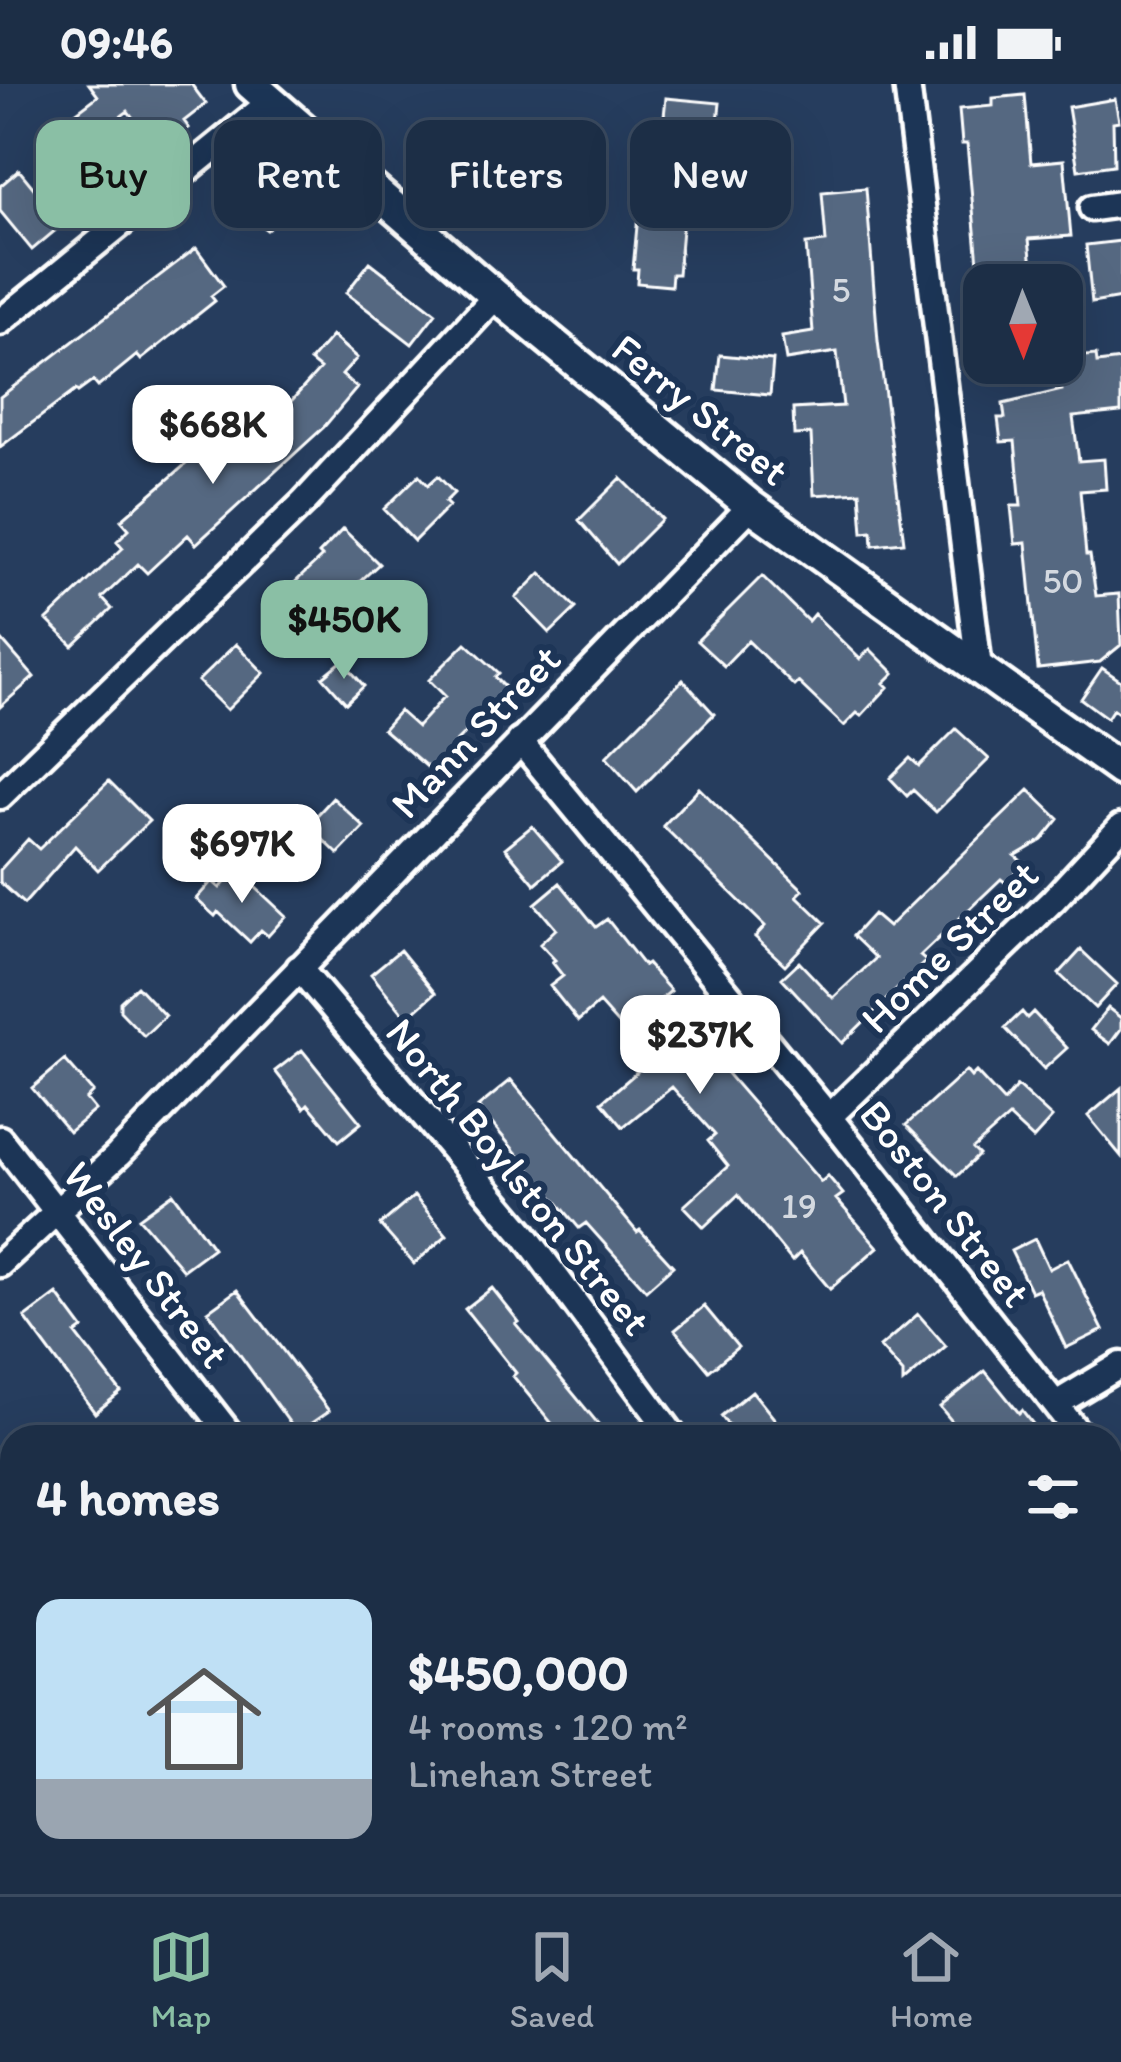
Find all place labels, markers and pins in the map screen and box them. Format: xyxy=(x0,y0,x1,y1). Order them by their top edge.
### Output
pin: $668K xyxy=(129,385,297,487)
pin: $450K xyxy=(260,580,428,682)
pin: $697K xyxy=(158,804,326,906)
pin: $237K xyxy=(616,995,784,1097)

